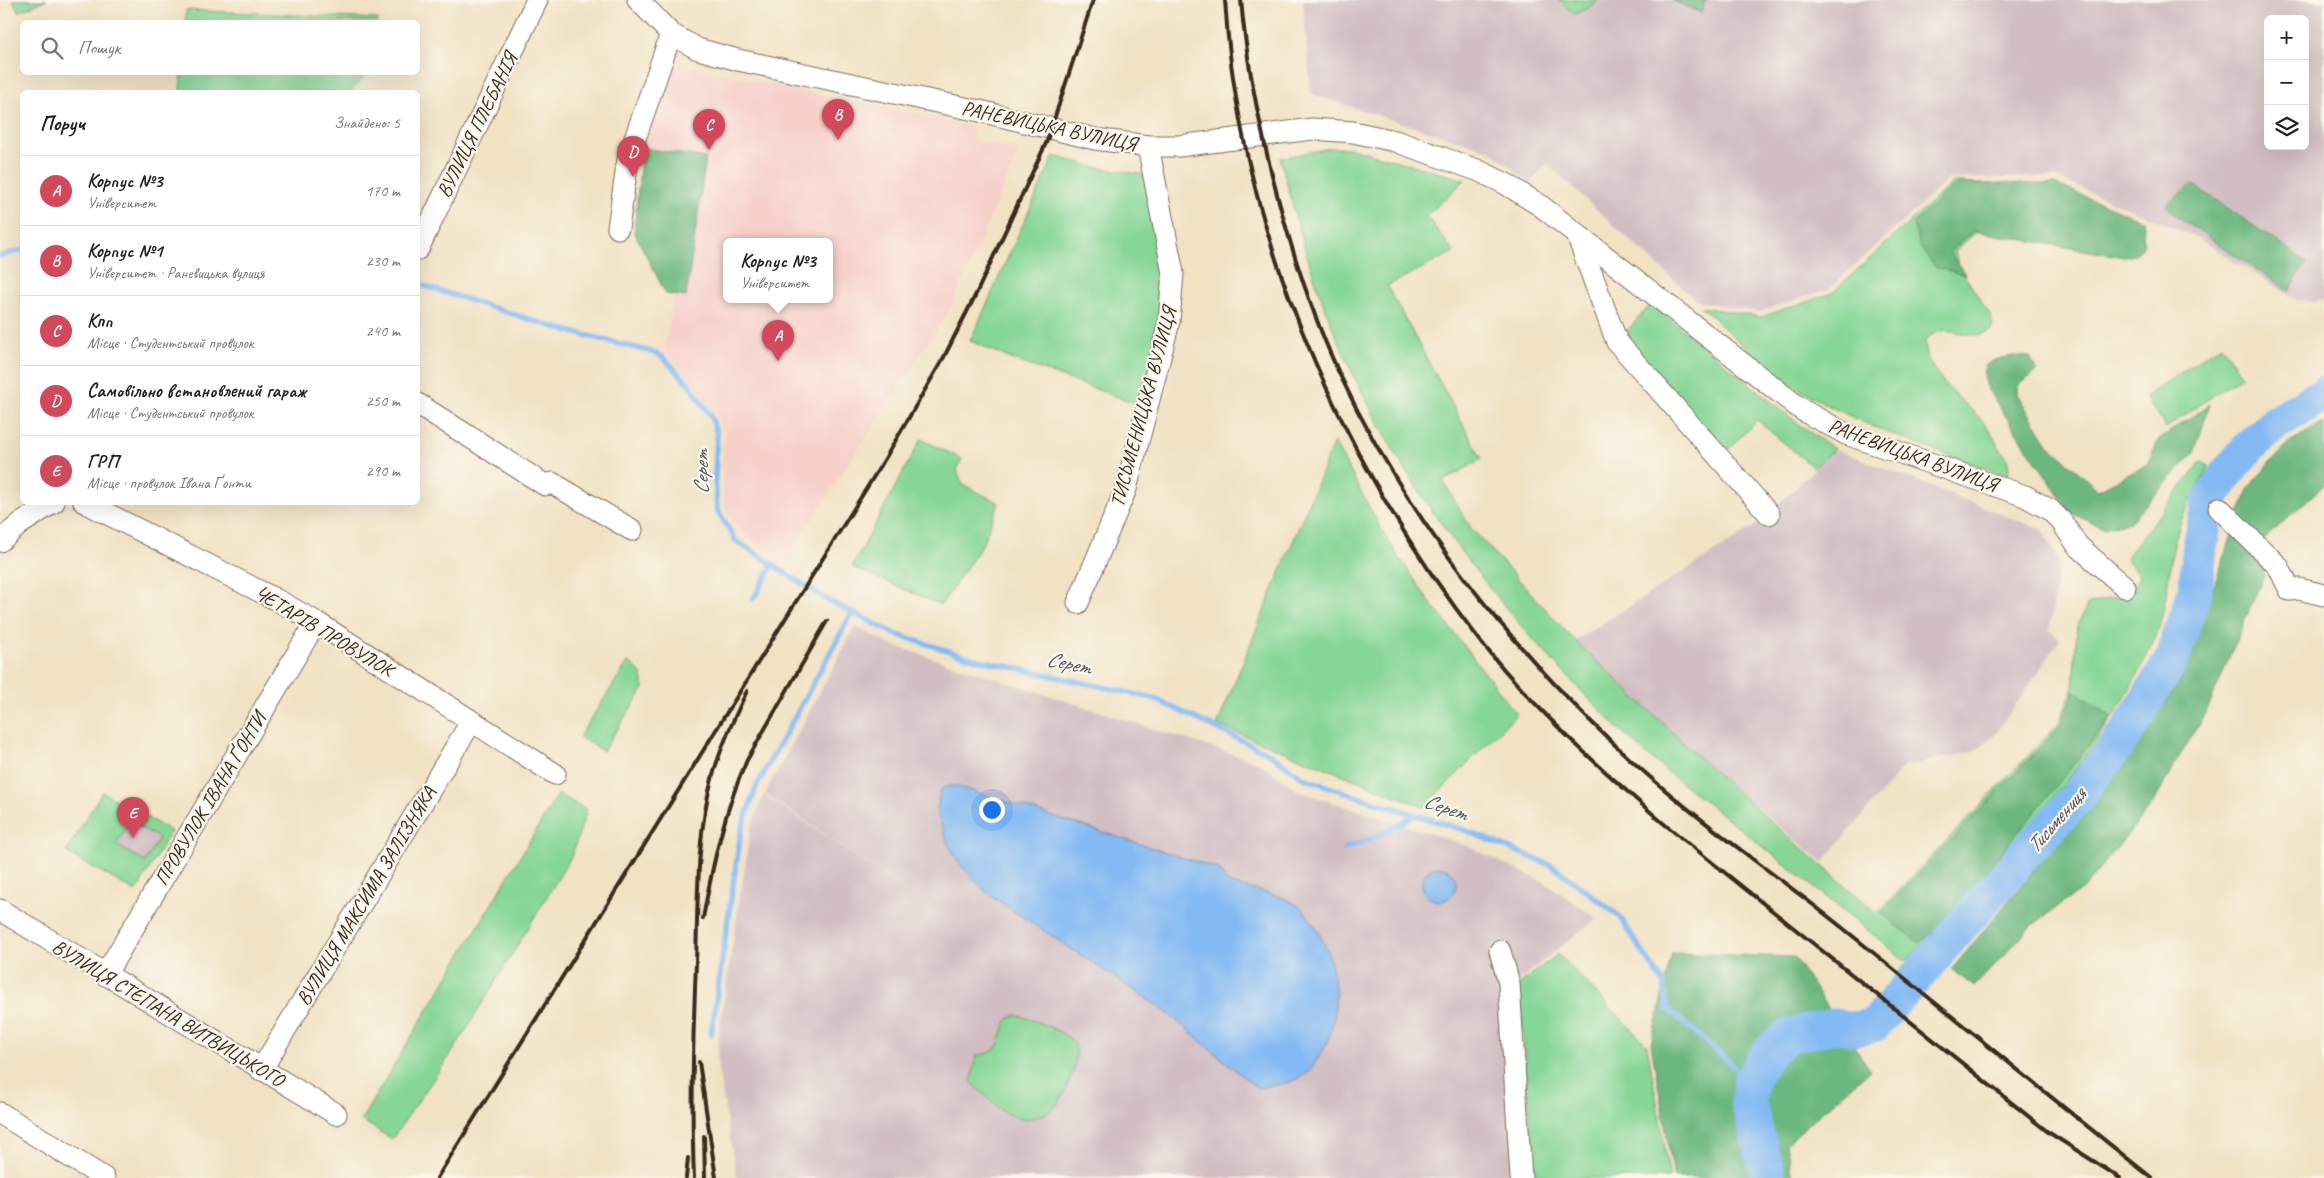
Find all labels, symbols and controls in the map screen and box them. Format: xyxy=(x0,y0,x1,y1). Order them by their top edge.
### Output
map controls xyxy=(2264,15,2309,150)
button: + xyxy=(2264,15,2309,60)
search box xyxy=(20,20,420,75)
icon: search xyxy=(38,34,66,62)
text: Пошук xyxy=(78,36,120,60)
street label: ВУЛИЦЯ ПЛЕБАНІЯ xyxy=(431,46,524,201)
button: − xyxy=(2264,60,2309,105)
street label: РАНЕВИЦЬКА ВУЛИЦЯ xyxy=(959,95,1142,157)
pin: B xyxy=(822,99,854,140)
button: layers xyxy=(2264,105,2309,150)
pin: C xyxy=(693,109,725,150)
text: Поруч xyxy=(40,110,85,136)
text: Знайдено: 5 xyxy=(334,113,400,133)
pin: D xyxy=(617,136,649,177)
text: Корпус №3 xyxy=(87,169,162,193)
text: A xyxy=(52,181,60,201)
text: 170 m xyxy=(366,181,400,201)
text: Університет xyxy=(87,193,156,213)
popup xyxy=(723,238,833,303)
text: Корпус №1 xyxy=(87,239,162,263)
text: Корпус №3 xyxy=(740,249,816,273)
text: B xyxy=(52,251,60,271)
text: 230 m xyxy=(366,251,400,271)
text: Університет · Раневицька вулиця xyxy=(87,263,265,283)
text: Університет xyxy=(740,273,809,293)
street label: ТИСЬМЕНИЦЬКА ВУЛИЦЯ xyxy=(1104,302,1182,510)
text: Кпп xyxy=(87,309,113,333)
pin: A xyxy=(762,320,794,361)
text: C xyxy=(52,321,60,341)
text: 240 m xyxy=(366,321,400,341)
text: Місце · Студентський провулок xyxy=(87,333,254,353)
text: Самовільно встановлений гараж xyxy=(87,379,306,403)
text: D xyxy=(51,391,61,411)
text: 250 m xyxy=(366,391,400,411)
text: Місце · Студентський провулок xyxy=(87,403,254,423)
street label: РАНЕВИЦЬКА ВУЛИЦЯ xyxy=(1825,413,2004,498)
water label: Серет xyxy=(688,448,714,494)
text: ГРП xyxy=(87,449,119,473)
text: E xyxy=(52,461,60,481)
text: 290 m xyxy=(366,461,400,481)
text: Місце · провулок Івана Ґонти xyxy=(87,473,251,493)
street label: ЧЕТАРІВ ПРОВУЛОК xyxy=(250,580,400,684)
water label: Серет xyxy=(1045,646,1096,681)
street label: ПРОВУЛОК ІВАНА ҐОНТИ xyxy=(149,705,273,890)
water label: Тисьмениця xyxy=(2021,780,2093,858)
street label: ВУЛИЦЯ МАКСИМА ЗАЛІЗНЯКА xyxy=(291,781,442,1010)
water label: Серет xyxy=(1421,787,1473,827)
pin: E xyxy=(117,797,149,838)
your location xyxy=(979,797,1005,823)
street label: ВУЛИЦЯ СТЕПАНА ВИТВИЦЬКОГО xyxy=(48,934,290,1093)

